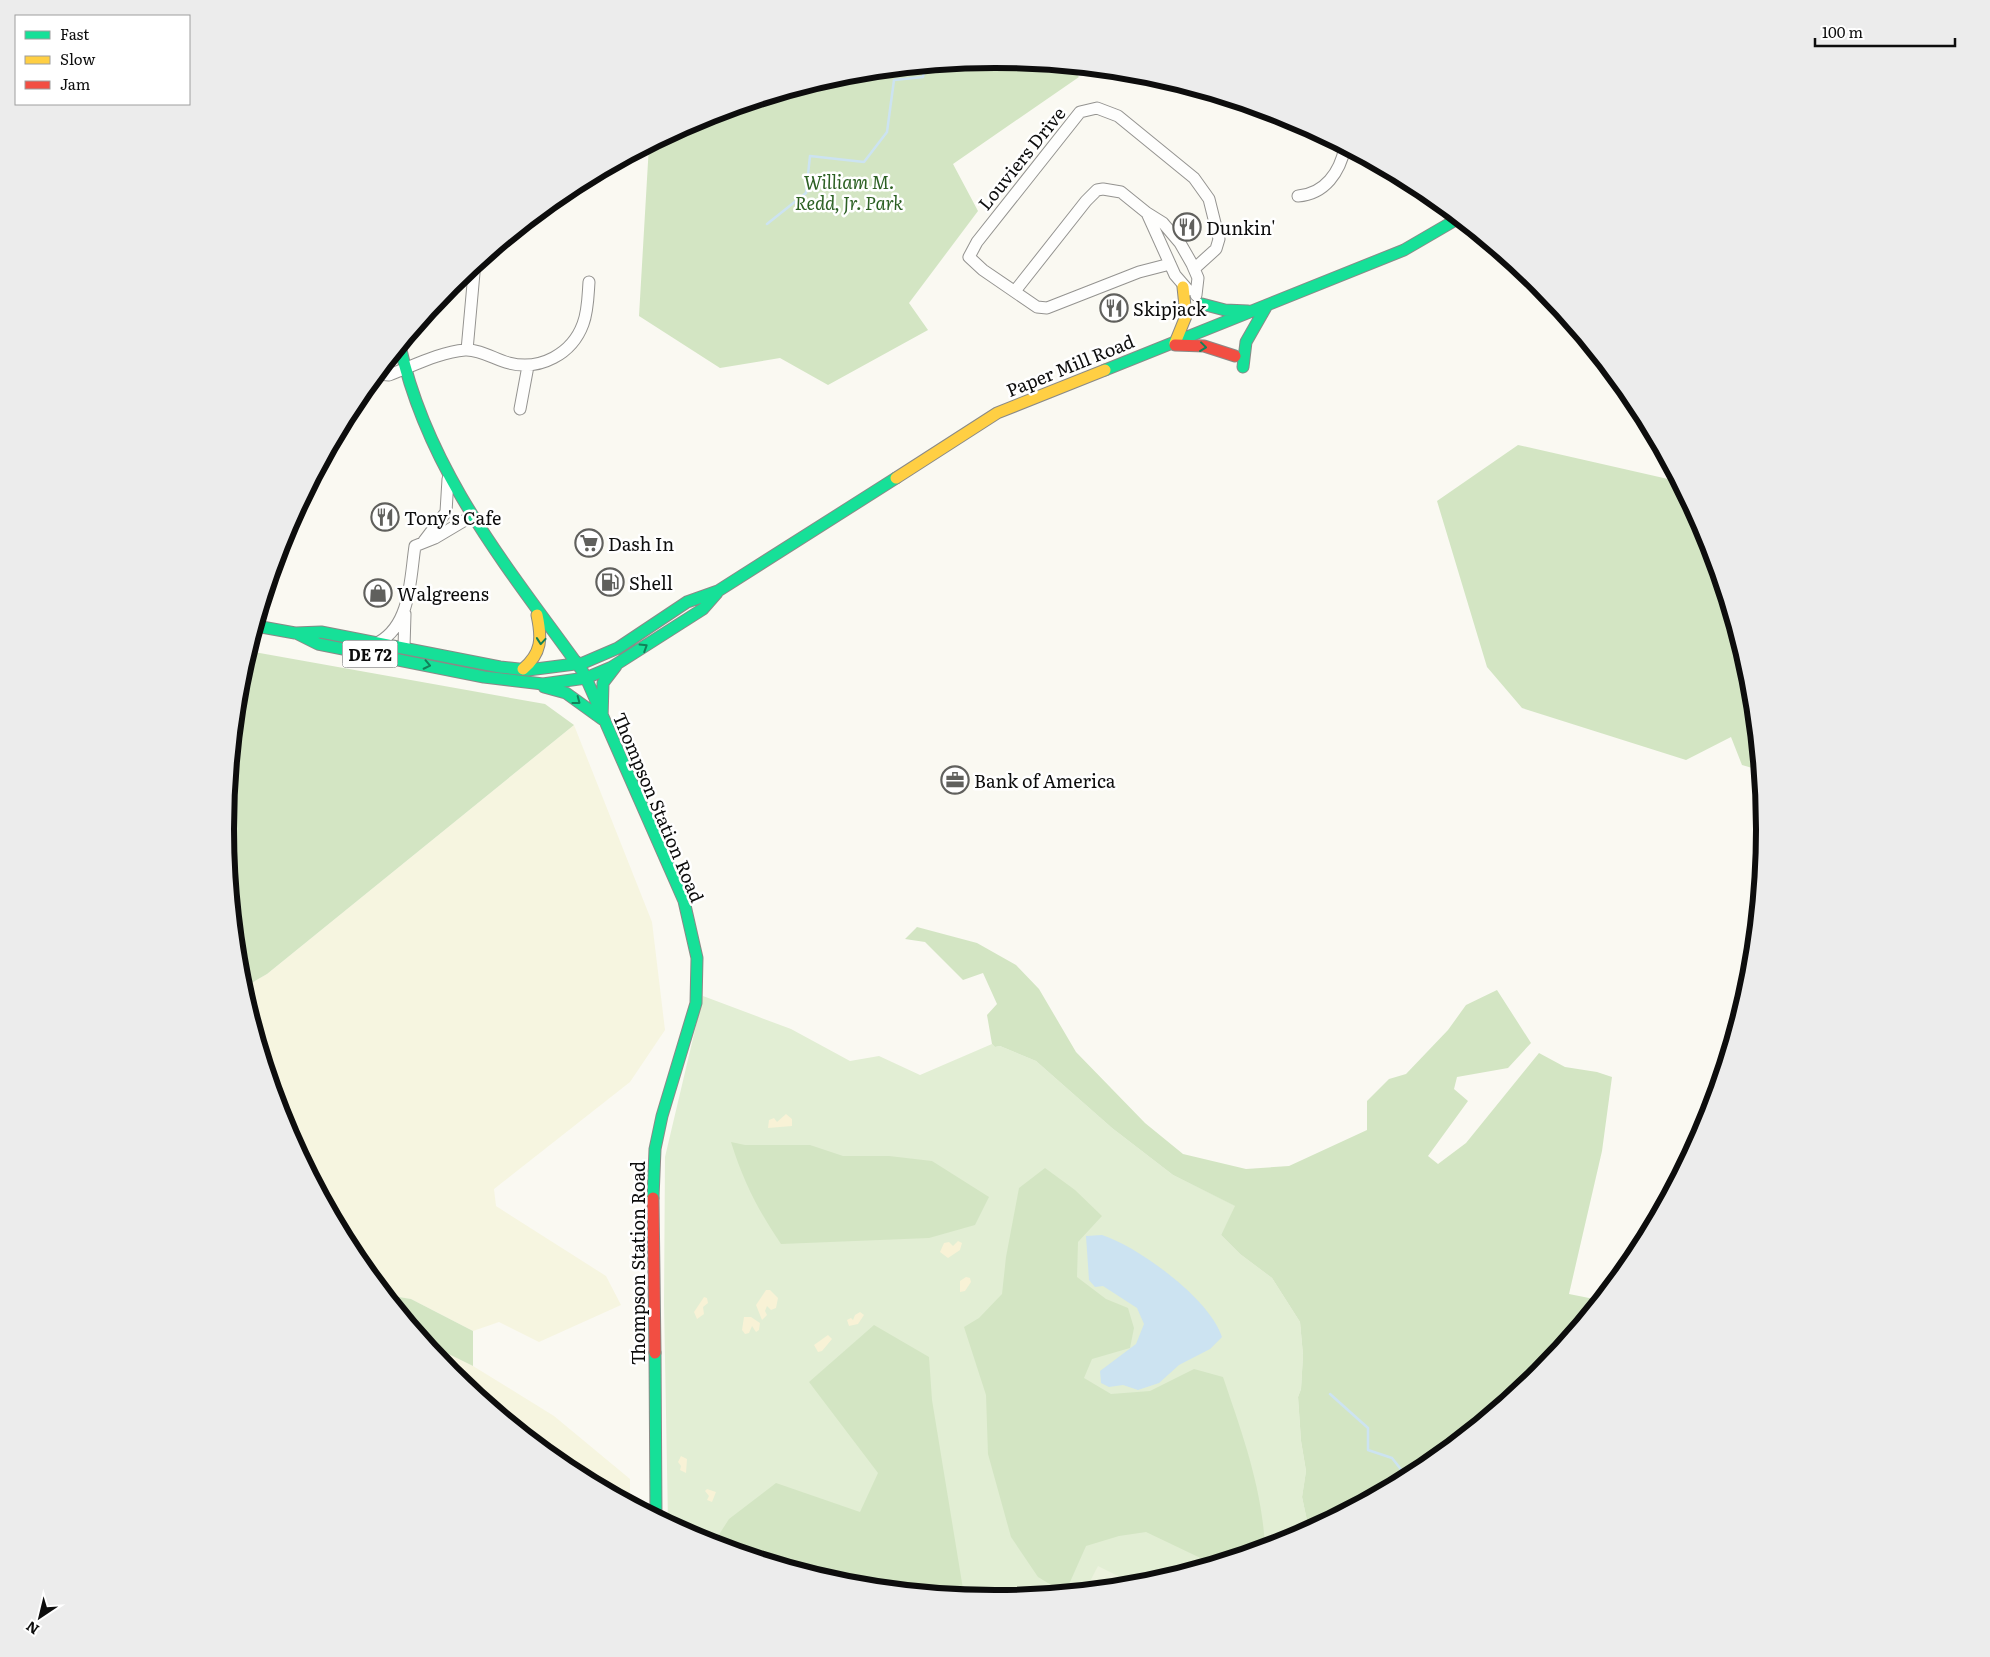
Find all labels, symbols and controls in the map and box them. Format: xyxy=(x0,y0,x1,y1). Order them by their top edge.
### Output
legend xyxy=(15,15,190,105)
scale bar xyxy=(1815,15,1955,47)
text: 100 m xyxy=(1822,20,1863,43)
text: Fast xyxy=(60,22,89,45)
text: Slow xyxy=(60,47,95,70)
text: Jam xyxy=(60,72,91,95)
street label: Louviers Drive xyxy=(971,100,1071,216)
park label: William M. Redd, Jr. Park xyxy=(795,168,903,216)
restaurant icon: Dunkin' xyxy=(1172,212,1202,242)
place label: Dunkin' xyxy=(1206,214,1275,241)
restaurant icon: Skipjack xyxy=(1099,293,1129,323)
place label: Skipjack xyxy=(1133,295,1208,322)
street label: Paper Mill Road xyxy=(1002,327,1138,403)
one-way arrow xyxy=(1199,341,1207,352)
restaurant icon: Tony's Cafe xyxy=(370,502,400,532)
place label: Tony's Cafe xyxy=(404,504,501,531)
supermarket icon: Dash In xyxy=(574,528,604,558)
place label: Dash In xyxy=(608,530,674,557)
fuel station icon: Shell xyxy=(595,567,625,597)
place label: Shell xyxy=(629,569,673,596)
shop icon: Walgreens xyxy=(363,578,393,608)
place label: Walgreens xyxy=(397,580,489,607)
one-way arrow xyxy=(535,637,546,645)
road number: DE 72 xyxy=(342,641,398,668)
one-way arrow xyxy=(639,644,648,654)
one-way arrow xyxy=(422,660,431,670)
one-way arrow xyxy=(571,695,581,704)
street label: Thompson Station Road xyxy=(607,708,711,906)
office icon: Bank of America xyxy=(940,765,970,795)
place label: Bank of America xyxy=(974,767,1116,794)
street label: Thompson Station Road xyxy=(624,1161,651,1365)
north arrow xyxy=(15,1592,65,1642)
text: N xyxy=(21,1617,43,1640)

